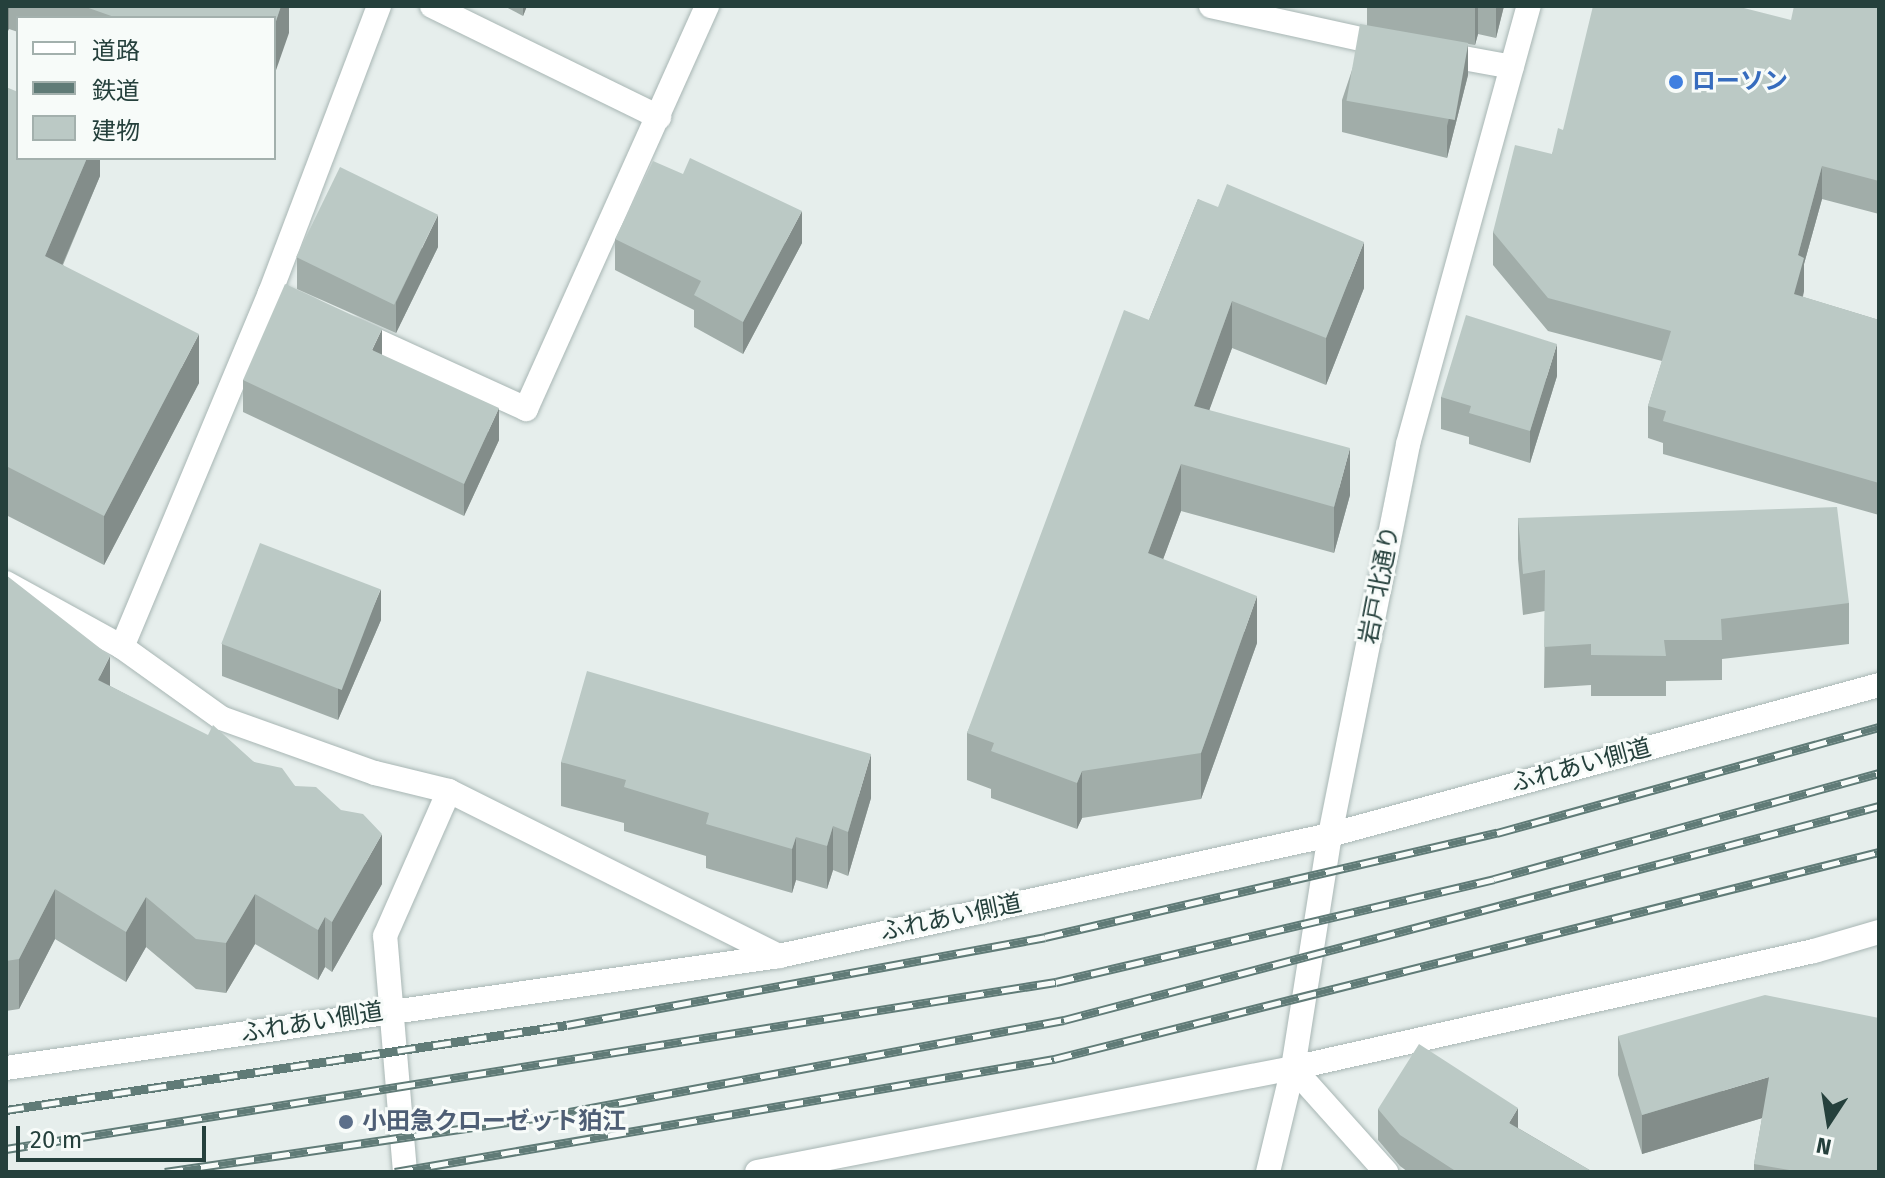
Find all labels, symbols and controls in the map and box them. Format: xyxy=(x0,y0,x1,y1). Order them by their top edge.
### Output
legend xyxy=(16,16,276,160)
text: 道路 xyxy=(92,37,140,65)
place label: ローソン xyxy=(1692,68,1788,96)
marker: ローソン xyxy=(1667,73,1685,91)
text: 鉄道 xyxy=(92,77,140,105)
text: 建物 xyxy=(92,117,140,145)
street label: 岩戸北通り xyxy=(1354,523,1406,647)
street label: ふれあい側道 xyxy=(1508,733,1654,799)
street label: ふれあい側道 xyxy=(878,889,1024,947)
street label: ふれあい側道 xyxy=(239,998,385,1048)
north arrow xyxy=(1789,1082,1869,1162)
place label: 小田急クローゼット狛江 xyxy=(362,1108,626,1136)
scale bar xyxy=(20,1110,210,1160)
marker: 小田急クローゼット狛江 xyxy=(337,1113,355,1131)
text: 20 m xyxy=(30,1126,82,1154)
text: N xyxy=(1814,1131,1834,1161)

